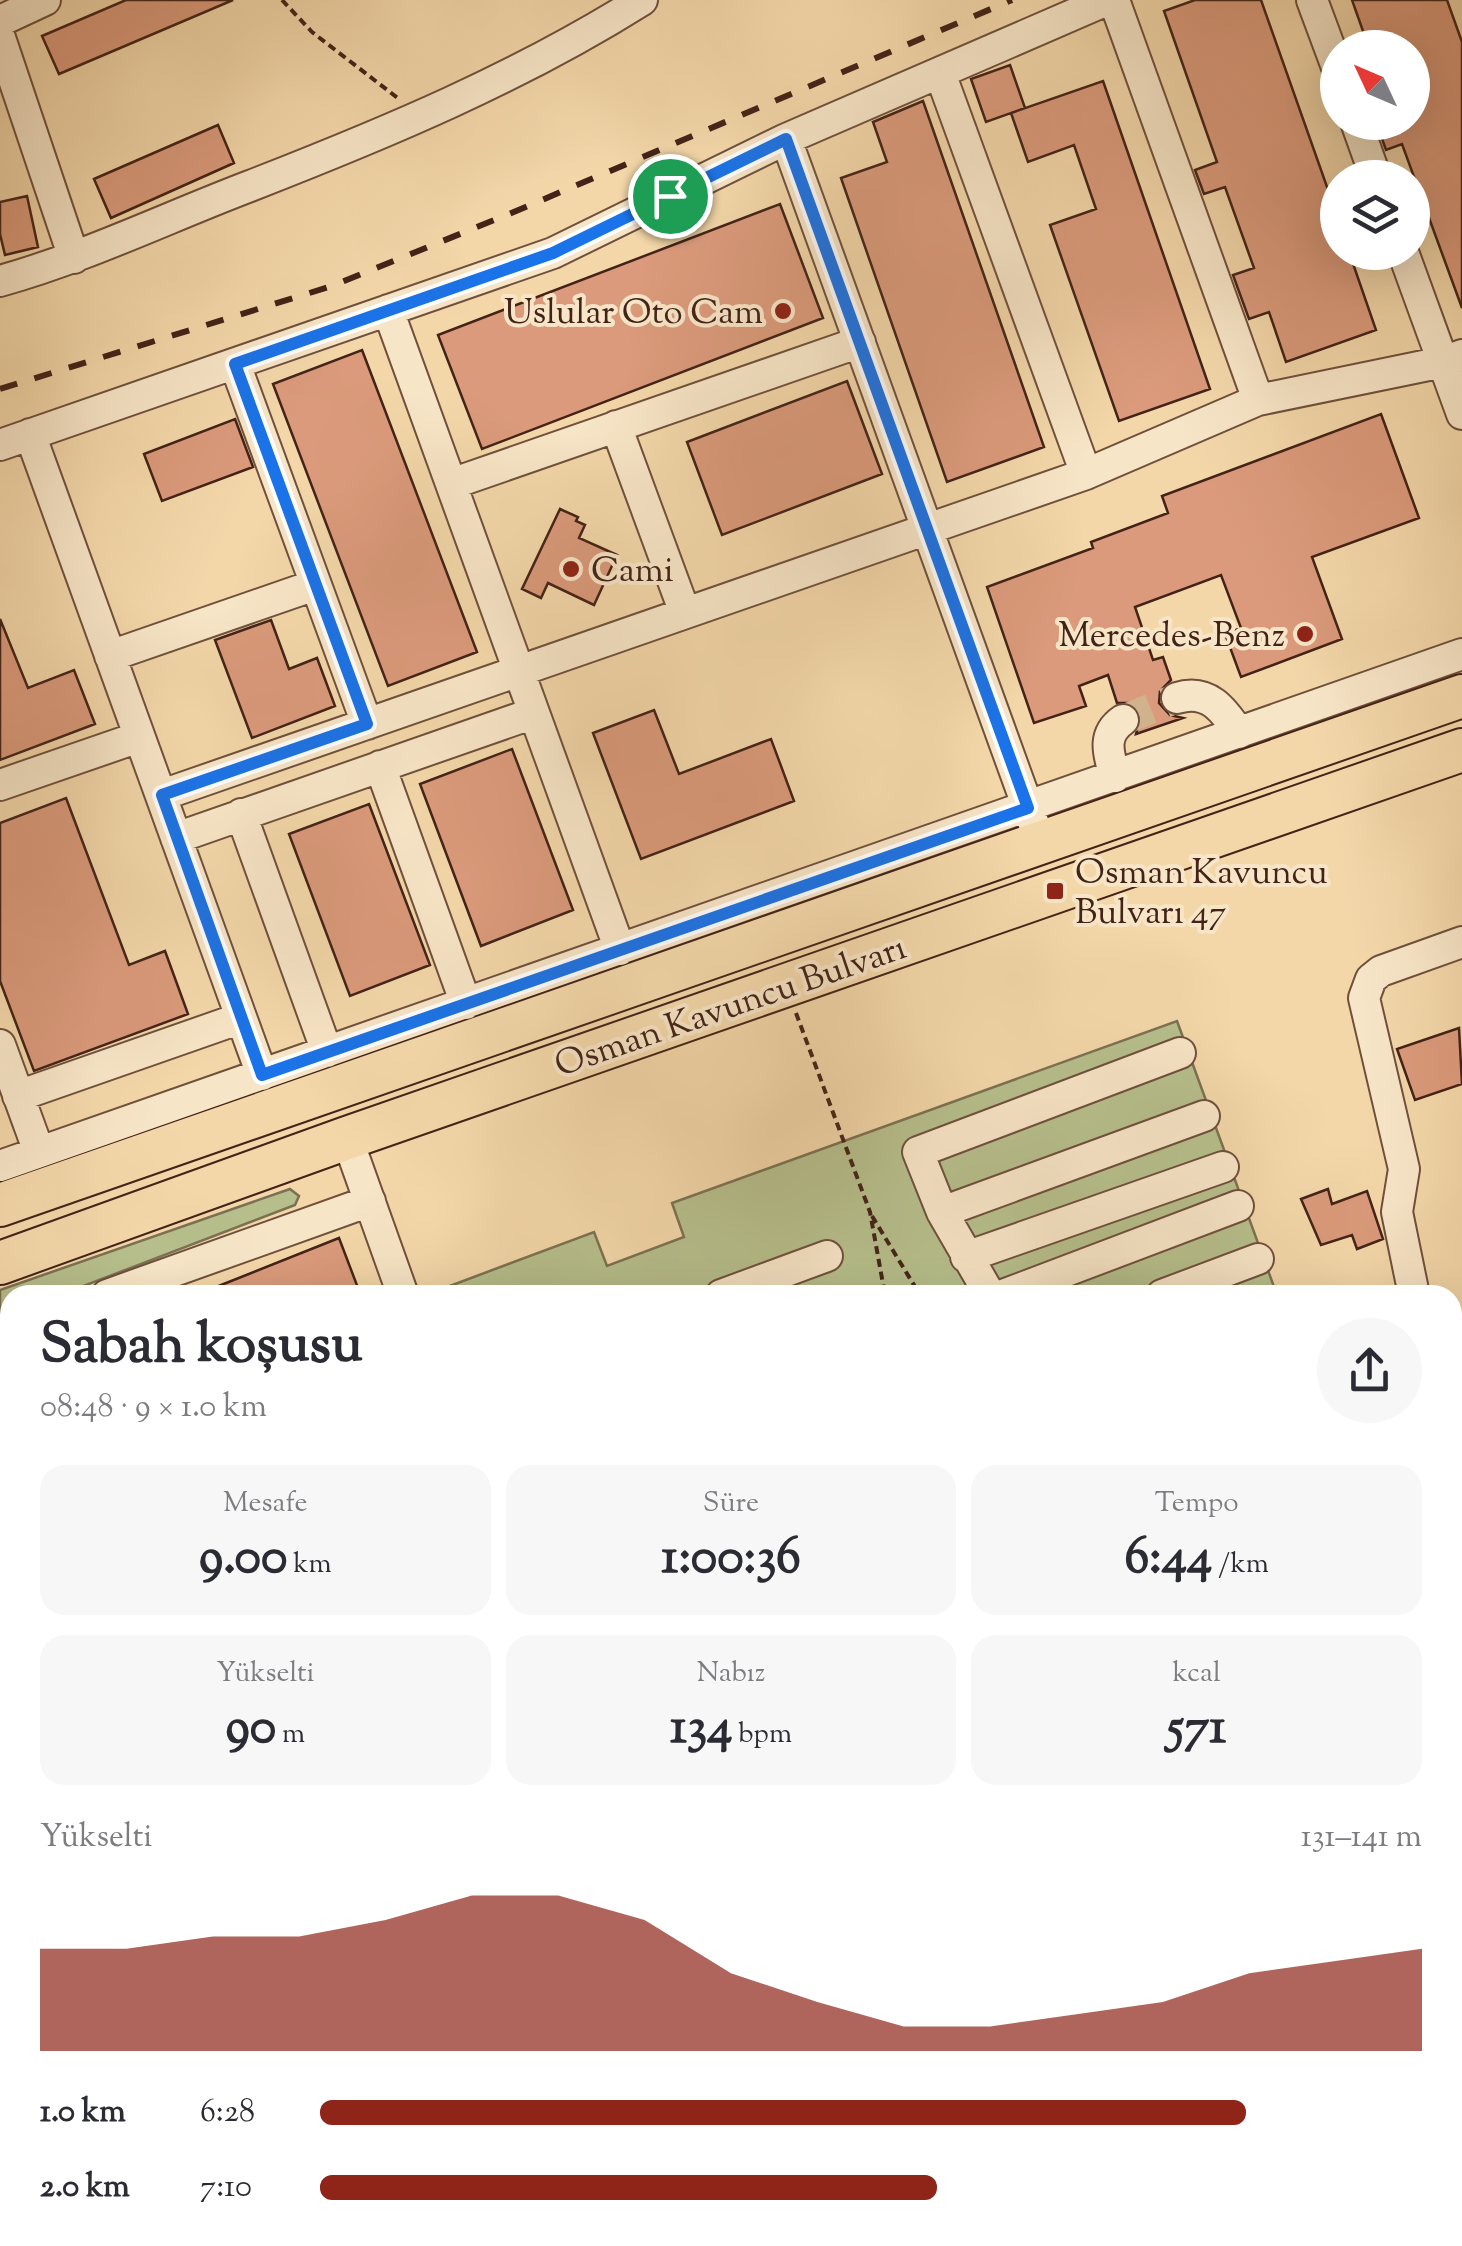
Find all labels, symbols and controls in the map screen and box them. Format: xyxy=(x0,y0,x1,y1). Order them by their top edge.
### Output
north arrow xyxy=(1320,30,1430,140)
map controls xyxy=(1320,30,1430,270)
pin xyxy=(628,154,713,239)
button: layers xyxy=(1320,160,1430,270)
icon: arrive xyxy=(643,169,698,224)
place label: Uslular Oto Cam xyxy=(504,289,763,340)
marker: Uslular Oto Cam xyxy=(772,300,794,322)
place label: Cami xyxy=(591,547,674,598)
marker: Cami xyxy=(560,558,582,580)
place label: Mercedes-Benz xyxy=(1058,612,1285,663)
marker: Mercedes-Benz xyxy=(1294,623,1316,645)
place label: Osman Kavuncu Bulvarı 47 xyxy=(1075,849,1328,940)
marker: Osman Kavuncu Bulvarı 47 xyxy=(1044,880,1066,902)
street label: Osman Kavuncu Bulvarı xyxy=(549,924,914,1092)
text: Sabah koşusu xyxy=(40,1308,363,1387)
button: share xyxy=(1317,1318,1422,1423)
text: 08:48 · 9 × 1.0 km xyxy=(40,1385,267,1431)
text: Mesafe xyxy=(223,1484,308,1524)
text: Süre xyxy=(703,1484,759,1524)
text: Tempo xyxy=(1155,1484,1239,1524)
text: 9.00 xyxy=(199,1524,287,1596)
text: 1:00:36 xyxy=(661,1524,801,1596)
text: 6:44 xyxy=(1124,1524,1212,1596)
text: km xyxy=(287,1545,332,1585)
text: /km xyxy=(1212,1545,1269,1585)
text: Yükselti xyxy=(216,1654,315,1694)
text: Nabız xyxy=(697,1654,765,1694)
text: kcal xyxy=(1173,1654,1221,1694)
text: 90 xyxy=(225,1694,276,1766)
text: 134 xyxy=(670,1694,732,1766)
text: 571 xyxy=(1167,1694,1226,1766)
text: m xyxy=(276,1715,305,1755)
text: bpm xyxy=(732,1715,792,1755)
text: Yükselti xyxy=(40,1815,152,1861)
text: 131–141 m xyxy=(1301,1815,1422,1861)
text: 1.0 km xyxy=(40,2090,126,2136)
text: 6:28 xyxy=(200,2090,255,2136)
text: 2.0 km xyxy=(40,2165,130,2211)
text: 7:10 xyxy=(200,2165,252,2211)

